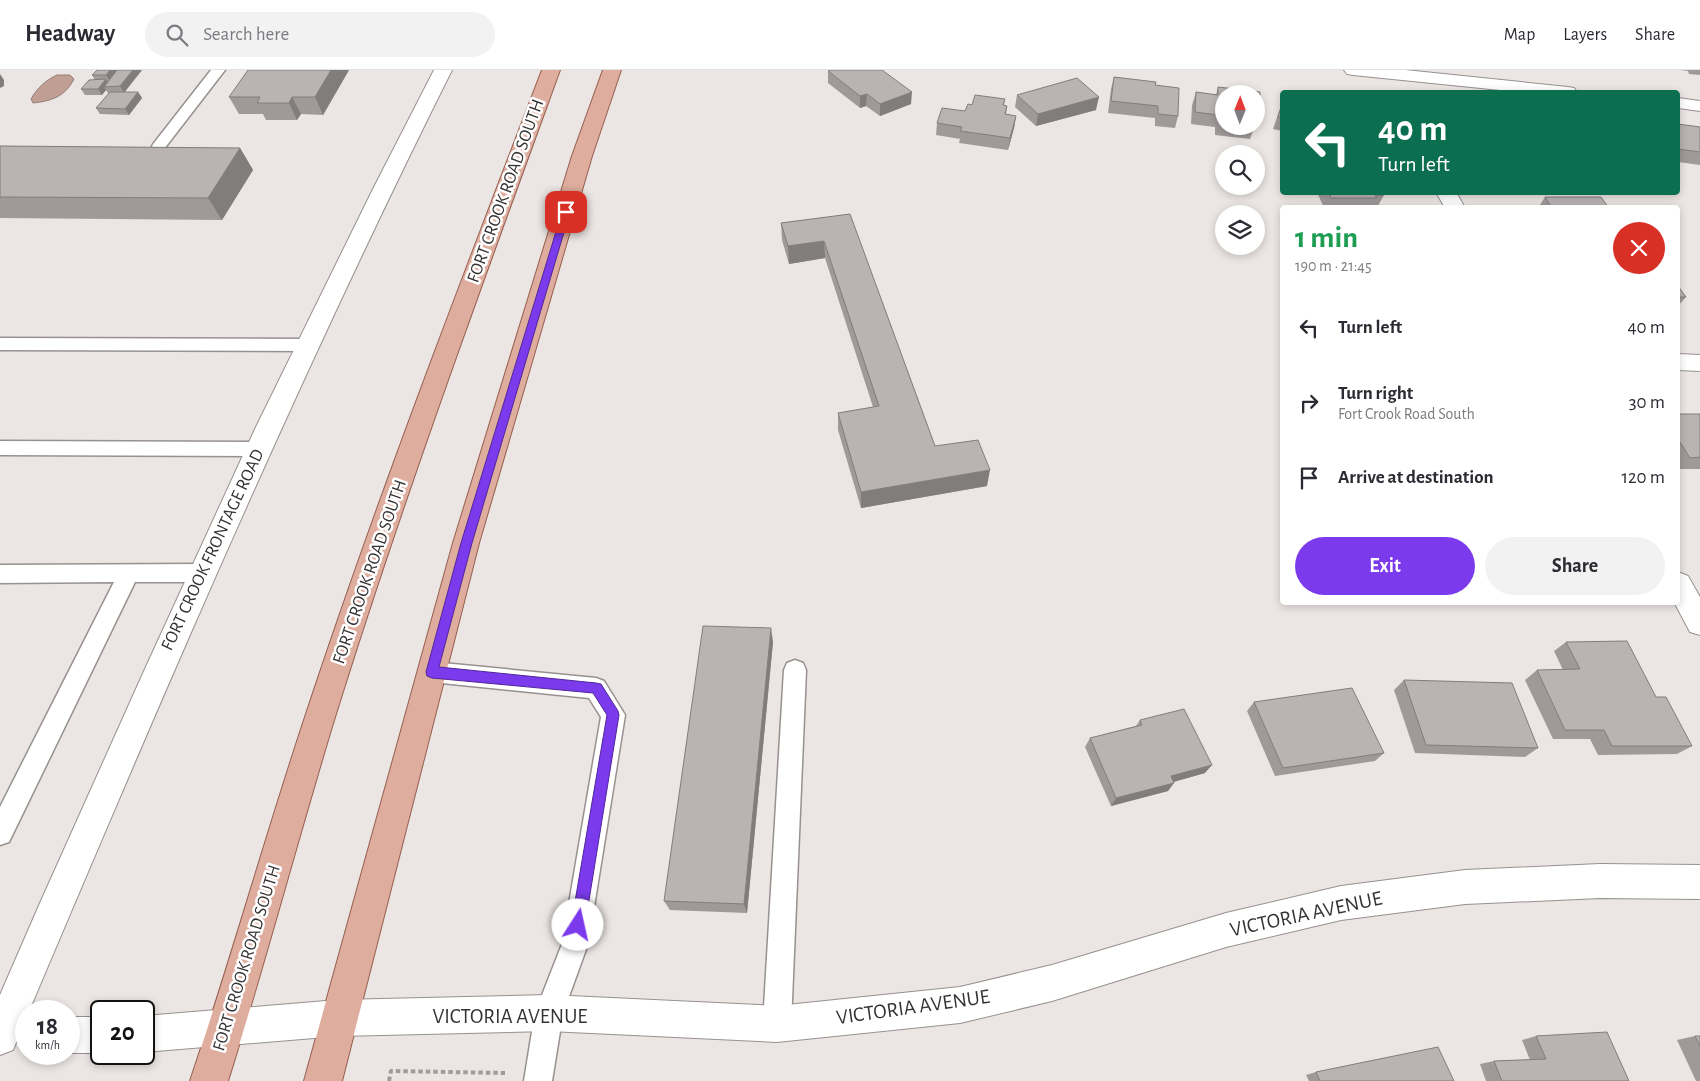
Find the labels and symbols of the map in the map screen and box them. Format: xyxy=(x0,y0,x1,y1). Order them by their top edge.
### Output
north arrow xyxy=(1215,85,1265,135)
street label: FORT CROOK ROAD SOUTH xyxy=(464,97,548,285)
pin xyxy=(545,191,587,233)
street label: FORT CROOK FRONTAGE ROAD xyxy=(158,447,268,653)
street label: FORT CROOK ROAD SOUTH xyxy=(330,478,410,666)
street label: FORT CROOK ROAD SOUTH xyxy=(210,863,284,1053)
street label: VICTORIA AVENUE xyxy=(1228,888,1384,940)
position arrow xyxy=(551,898,603,950)
street label: VICTORIA AVENUE xyxy=(835,986,991,1028)
speed limit sign: 20 xyxy=(90,1000,155,1065)
street label: VICTORIA AVENUE xyxy=(433,1006,587,1027)

